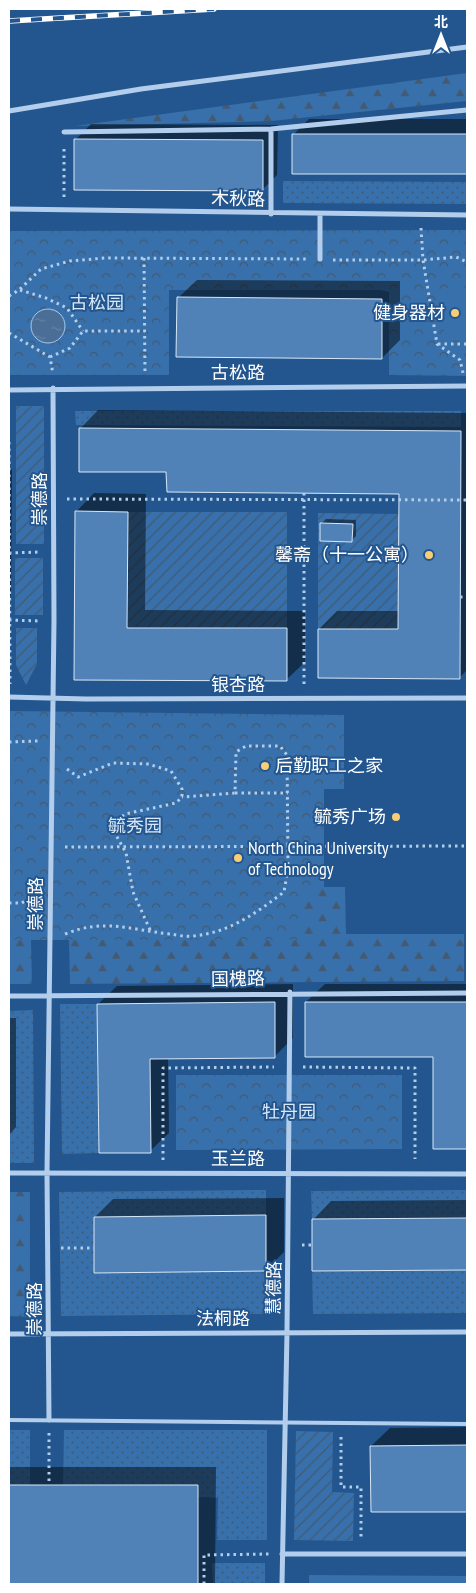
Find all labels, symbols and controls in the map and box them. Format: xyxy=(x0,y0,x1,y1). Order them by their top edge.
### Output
north arrow xyxy=(416,10,466,60)
text: 北 xyxy=(434,13,448,31)
street label: 木秋路 xyxy=(211,187,265,210)
park label: 古松园 xyxy=(70,291,124,314)
place label: 健身器材 xyxy=(373,301,445,324)
marker: 健身器材 xyxy=(449,307,461,319)
street label: 古松路 xyxy=(211,361,265,384)
street label: 崇德路 xyxy=(28,472,51,526)
place label: 馨斋（十一公寓） xyxy=(275,543,419,566)
marker: 馨斋（十一公寓） xyxy=(423,549,435,561)
street label: 银杏路 xyxy=(211,673,265,696)
place label: 后勤职工之家 xyxy=(275,754,383,777)
marker: 后勤职工之家 xyxy=(259,760,271,772)
place label: 毓秀广场 xyxy=(314,805,386,828)
marker: 毓秀广场 xyxy=(390,811,402,823)
park label: 毓秀园 xyxy=(108,814,162,837)
place label: North China University of Technology xyxy=(248,836,389,880)
marker: North China University of Technology xyxy=(232,852,244,864)
street label: 崇德路 xyxy=(24,877,47,931)
street label: 国槐路 xyxy=(211,967,265,990)
park label: 牡丹园 xyxy=(262,1100,316,1123)
street label: 玉兰路 xyxy=(211,1147,265,1170)
street label: 慧德路 xyxy=(262,1261,285,1315)
street label: 崇德路 xyxy=(23,1282,46,1336)
street label: 法桐路 xyxy=(196,1307,250,1330)

